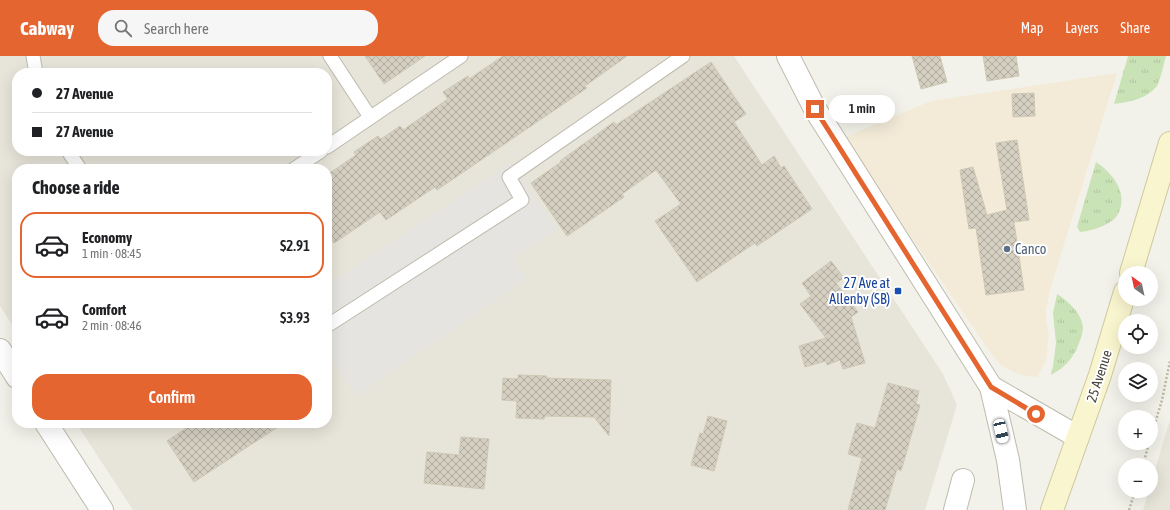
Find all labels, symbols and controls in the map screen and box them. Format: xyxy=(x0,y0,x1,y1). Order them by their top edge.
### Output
search box xyxy=(98,10,378,46)
text: Cabway xyxy=(20,17,74,39)
icon: search xyxy=(112,17,134,39)
text: Search here xyxy=(144,20,209,37)
text: Map xyxy=(1021,20,1043,36)
text: Layers xyxy=(1065,20,1098,36)
text: Share xyxy=(1120,20,1150,36)
text: 27 Avenue xyxy=(56,85,114,102)
callout: 1 min xyxy=(829,95,895,123)
route end xyxy=(806,100,824,118)
text: 1 min xyxy=(849,101,875,116)
text: 27 Avenue xyxy=(56,123,114,140)
text: Choose a ride xyxy=(32,177,120,198)
icon: car xyxy=(34,227,70,263)
text: Economy xyxy=(82,229,132,246)
text: $2.91 xyxy=(280,237,310,254)
place label: Canco xyxy=(1015,241,1046,257)
marker: Canco xyxy=(1002,244,1012,254)
text: 1 min · 08:45 xyxy=(82,246,142,261)
north arrow xyxy=(1118,266,1158,306)
map controls xyxy=(1118,266,1158,498)
place label: 27 Ave at Allenby (SB) xyxy=(829,275,890,307)
marker: 27 Ave at Allenby (SB) xyxy=(893,286,903,296)
icon: car xyxy=(34,299,70,335)
text: Comfort xyxy=(82,301,126,318)
text: $3.93 xyxy=(280,309,310,326)
button: locate xyxy=(1118,314,1158,354)
text: 2 min · 08:46 xyxy=(82,318,142,333)
street label: 25 Avenue xyxy=(1083,348,1115,404)
button: layers xyxy=(1118,362,1158,402)
button: Confirm xyxy=(32,374,312,420)
route start xyxy=(1027,405,1045,423)
button: + xyxy=(1118,410,1158,450)
car xyxy=(992,418,1010,444)
button: − xyxy=(1118,458,1158,498)

